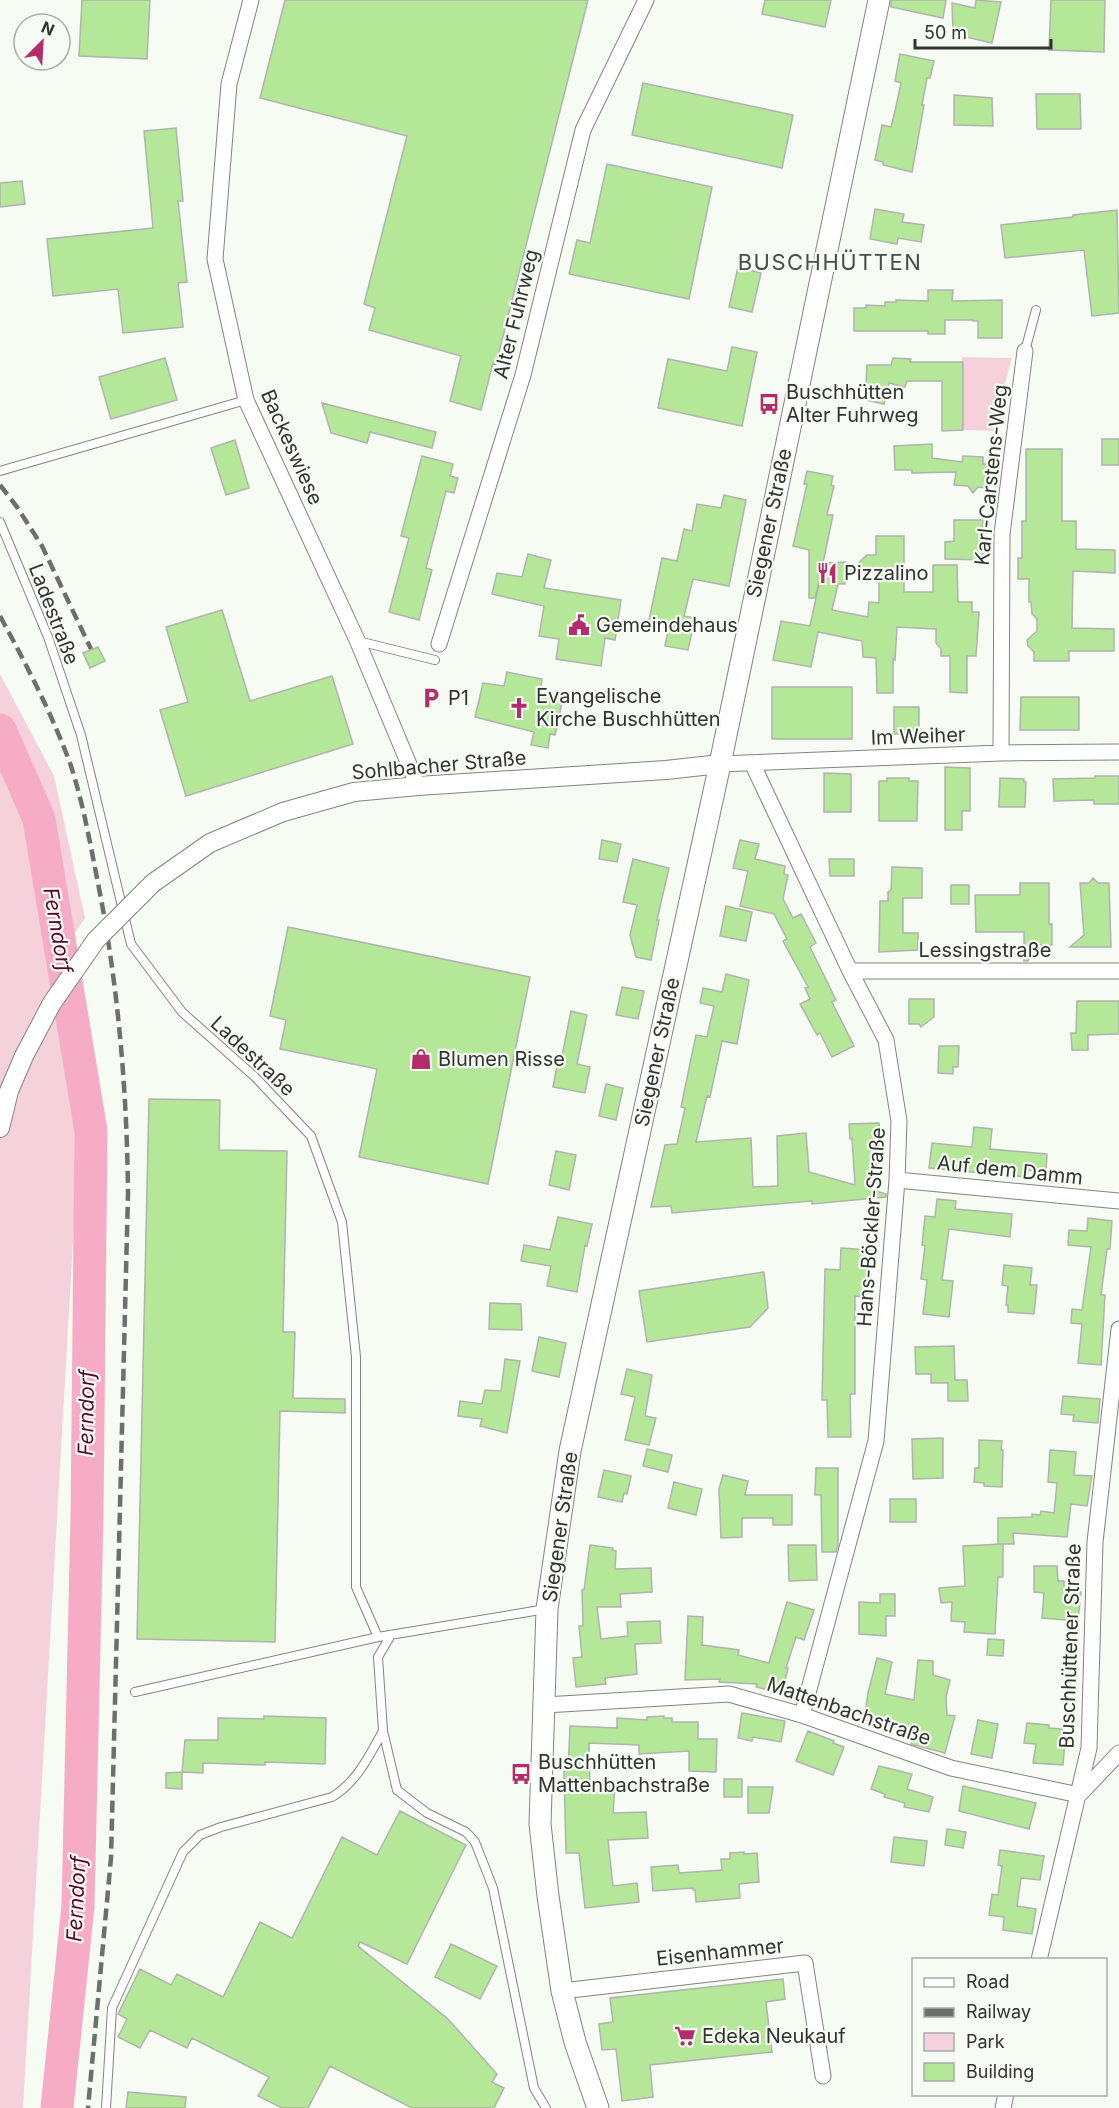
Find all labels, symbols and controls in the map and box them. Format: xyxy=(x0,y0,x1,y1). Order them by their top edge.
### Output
north arrow xyxy=(12,12,72,72)
scale bar xyxy=(915,12,1052,50)
text: N xyxy=(38,17,58,40)
text: 50 m xyxy=(924,22,967,43)
street label: Alter Fuhrweg xyxy=(488,247,544,381)
district label: BUSCHHÜTTEN xyxy=(738,249,922,275)
place label: Buschhütten Alter Fuhrweg xyxy=(786,380,919,427)
street label: Karl-Carstens-Weg xyxy=(970,383,1012,567)
street label: Backeswiese xyxy=(256,386,328,508)
bus stop icon: Buschhütten Alter Fuhrweg xyxy=(757,392,781,416)
street label: Siegener Straße xyxy=(741,446,797,600)
street label: Ladestraße xyxy=(24,560,84,668)
restaurant icon: Pizzalino xyxy=(815,561,839,585)
place label: Pizzalino xyxy=(844,561,928,585)
public building icon: Gemeindehaus xyxy=(567,613,591,637)
place label: Gemeindehaus xyxy=(596,613,738,637)
place label: Evangelische Kirche Buschhütten xyxy=(536,684,721,731)
parking icon: P1 xyxy=(419,686,443,710)
place label: P1 xyxy=(448,686,469,710)
church icon: Evangelische Kirche Buschhütten xyxy=(507,696,531,720)
street label: Im Weiher xyxy=(870,722,966,750)
street label: Sohlbacher Straße xyxy=(351,745,527,785)
water label: Ferndorf xyxy=(38,886,78,977)
street label: Lessingstraße xyxy=(919,938,1051,962)
street label: Siegener Straße xyxy=(629,975,685,1129)
street label: Ladestraße xyxy=(206,1011,300,1101)
shop icon: Blumen Risse xyxy=(409,1047,433,1071)
place label: Blumen Risse xyxy=(438,1047,565,1071)
street label: Hans-Böckler-Straße xyxy=(852,1127,890,1327)
street label: Auf dem Damm xyxy=(936,1150,1084,1190)
water label: Ferndorf xyxy=(73,1368,99,1456)
street label: Siegener Straße xyxy=(538,1450,582,1604)
street label: Buschhüttener Straße xyxy=(1054,1543,1086,1749)
street label: Mattenbachstraße xyxy=(764,1672,934,1750)
place label: Buschhütten Mattenbachstraße xyxy=(538,1750,710,1797)
bus stop icon: Buschhütten Mattenbachstraße xyxy=(509,1762,533,1786)
water label: Ferndorf xyxy=(61,1853,91,1943)
street label: Eisenhammer xyxy=(655,1933,785,1971)
legend xyxy=(912,1958,1107,2096)
text: Road xyxy=(966,1971,1009,1992)
text: Railway xyxy=(966,2001,1031,2022)
supermarket icon: Edeka Neukauf xyxy=(673,2024,697,2048)
place label: Edeka Neukauf xyxy=(702,2024,846,2048)
text: Park xyxy=(966,2031,1005,2052)
text: Building xyxy=(966,2061,1034,2082)

